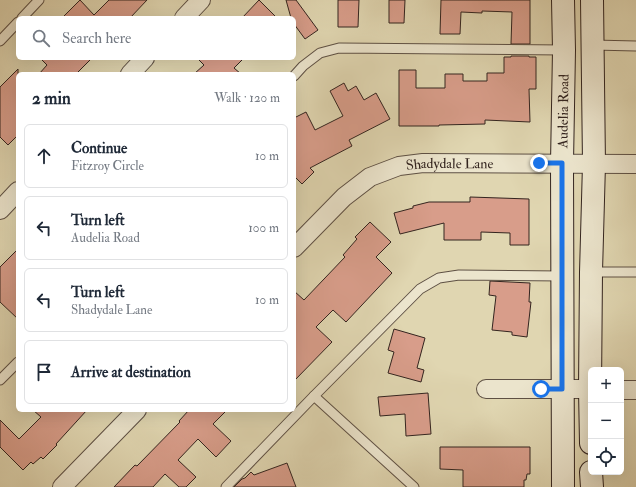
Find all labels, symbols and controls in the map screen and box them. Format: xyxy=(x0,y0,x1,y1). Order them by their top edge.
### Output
search box xyxy=(16,16,296,60)
icon: search xyxy=(30,27,52,49)
text: Search here xyxy=(62,29,131,48)
street label: Audelia Road xyxy=(554,74,573,149)
text: 2 min xyxy=(32,88,71,109)
text: Walk · 120 m xyxy=(214,90,280,106)
text: Continue xyxy=(71,139,127,158)
icon: ahead xyxy=(33,145,55,167)
text: 10 m xyxy=(255,148,279,164)
route end xyxy=(530,154,548,172)
street label: Shadydale Lane xyxy=(405,155,494,174)
text: Fitzroy Circle xyxy=(71,158,144,174)
text: Turn left xyxy=(71,211,125,230)
icon: left xyxy=(33,217,55,239)
text: 100 m xyxy=(248,220,279,236)
text: Audelia Road xyxy=(71,230,140,246)
text: Turn left xyxy=(71,283,125,302)
icon: left xyxy=(33,289,55,311)
text: 10 m xyxy=(255,292,279,308)
text: Shadydale Lane xyxy=(71,302,152,318)
icon: arrive xyxy=(33,361,55,383)
text: Arrive at destination xyxy=(71,363,191,382)
map controls xyxy=(588,367,624,475)
button: + xyxy=(588,367,624,403)
route start xyxy=(532,380,550,398)
button: − xyxy=(588,403,624,439)
button: locate xyxy=(588,439,624,475)

